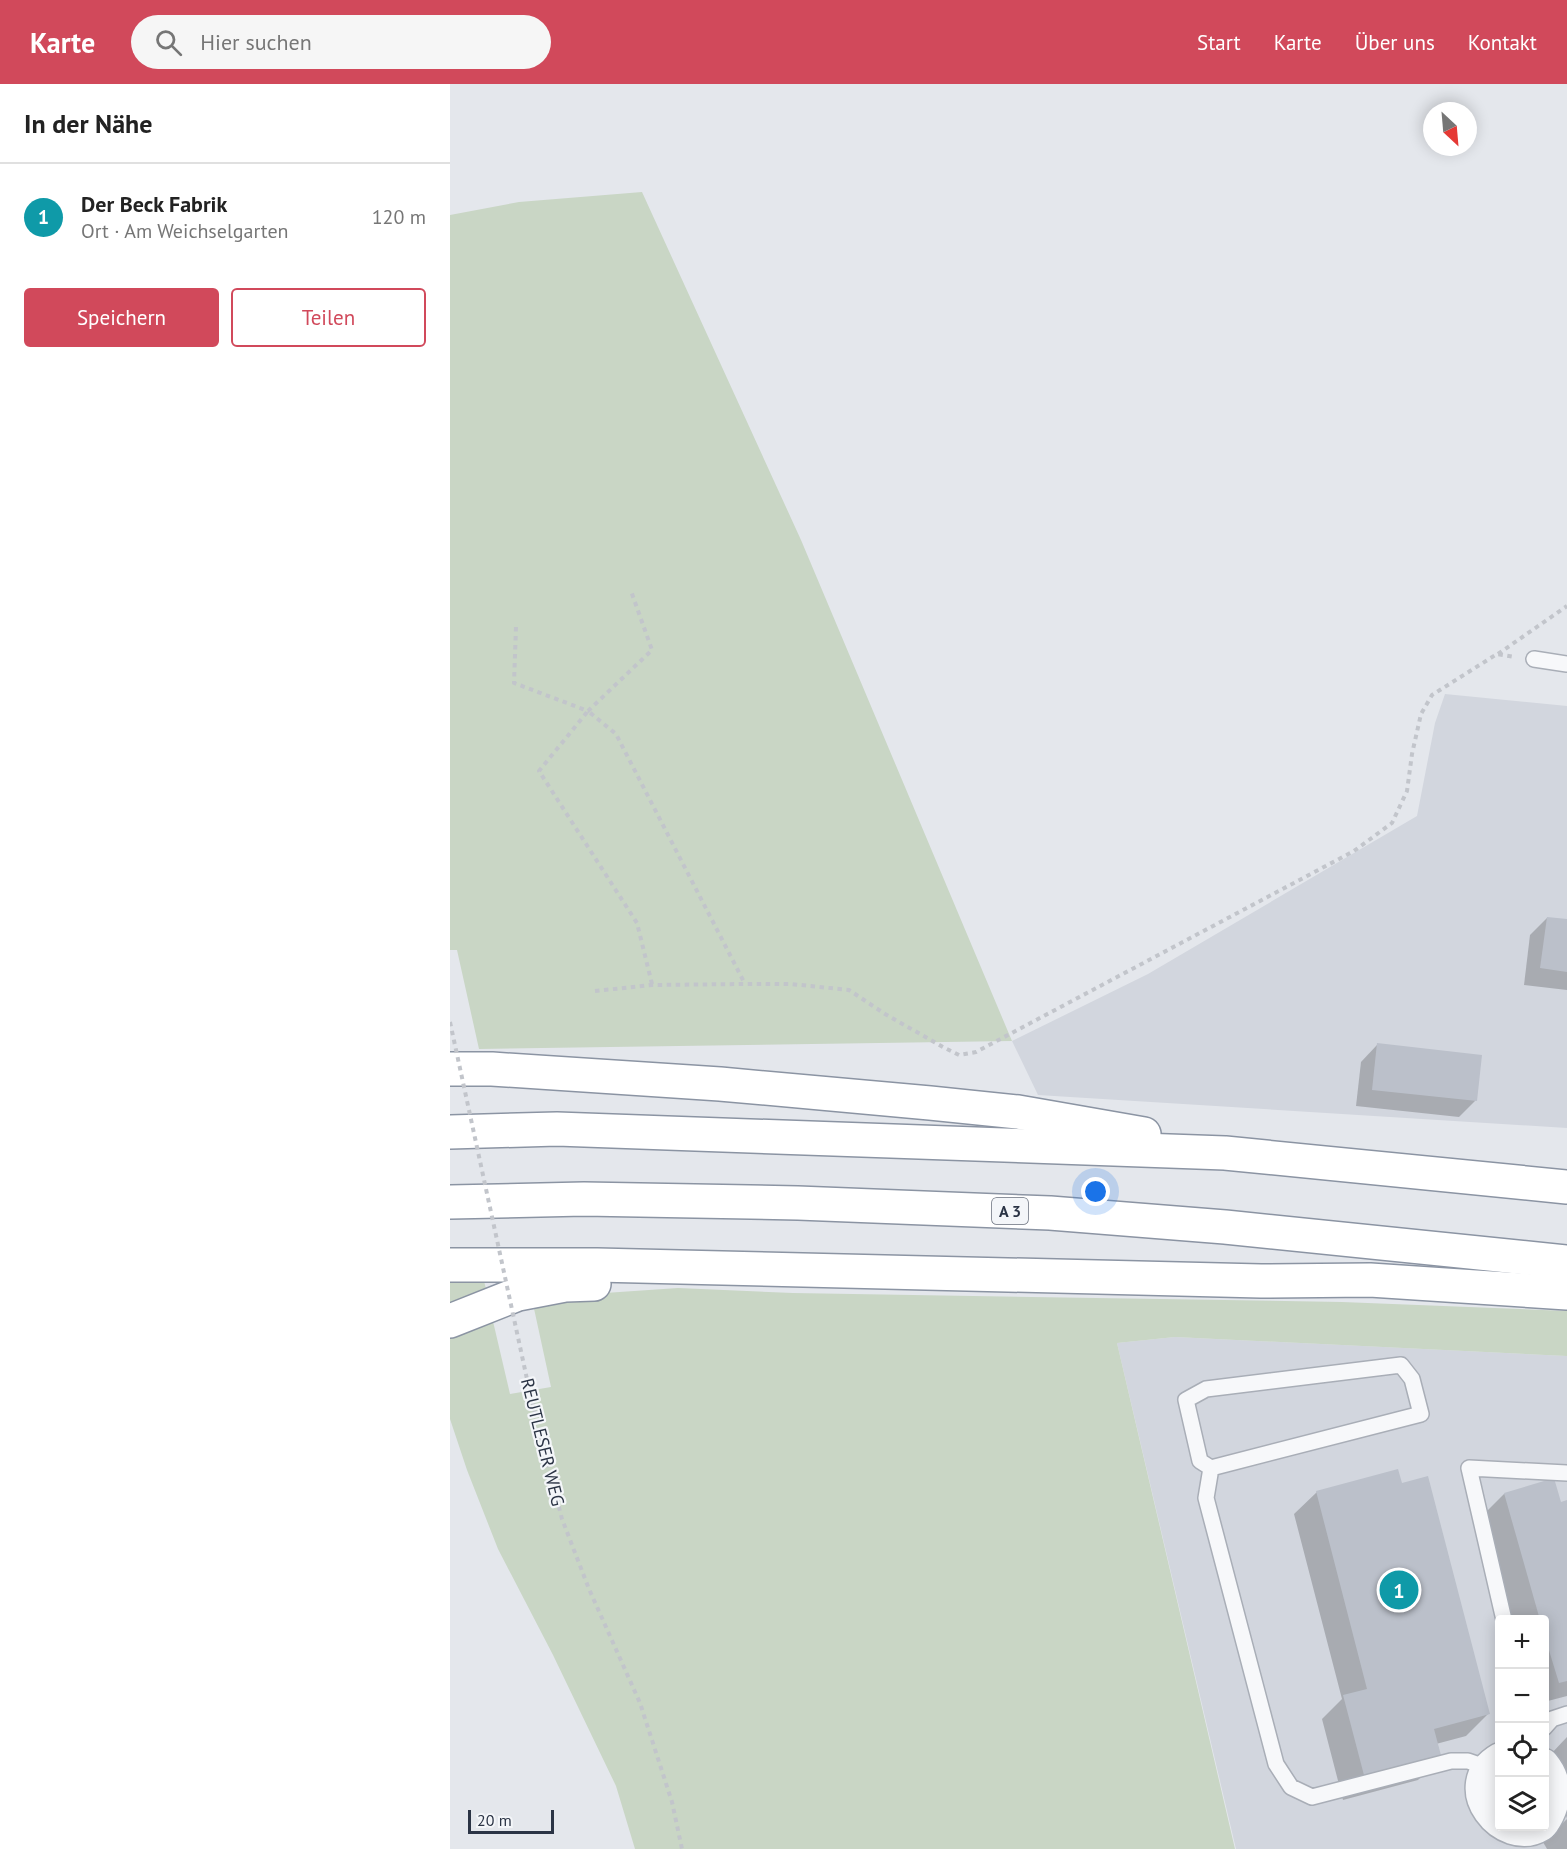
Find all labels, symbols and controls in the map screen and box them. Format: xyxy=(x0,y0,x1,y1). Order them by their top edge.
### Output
search box xyxy=(131,15,551,69)
text: Karte xyxy=(30,24,95,61)
icon: search xyxy=(152,26,185,59)
text: Hier suchen xyxy=(200,28,312,56)
text: Start xyxy=(1197,29,1241,56)
text: Karte xyxy=(1274,29,1322,56)
text: Über uns xyxy=(1355,29,1435,56)
text: Kontakt xyxy=(1468,29,1537,56)
north arrow xyxy=(1423,102,1477,156)
text: In der Nähe xyxy=(24,107,152,140)
text: Der Beck Fabrik xyxy=(81,190,227,218)
text: 1 xyxy=(38,204,49,230)
text: 120 m xyxy=(372,204,426,230)
text: Ort · Am Weichselgarten xyxy=(81,218,288,244)
button: Speichern xyxy=(24,288,219,347)
button: Teilen xyxy=(231,288,426,347)
your location xyxy=(1081,1177,1110,1206)
road number: A 3 xyxy=(992,1198,1028,1224)
street label: REUTLESER WEG xyxy=(516,1376,570,1508)
pin: 1 xyxy=(1380,1568,1418,1612)
map controls xyxy=(1495,1615,1549,1831)
button: + xyxy=(1495,1615,1549,1669)
button: − xyxy=(1495,1669,1549,1723)
button: locate xyxy=(1495,1723,1549,1777)
button: layers xyxy=(1495,1777,1549,1831)
scale bar xyxy=(468,1807,554,1834)
text: 20 m xyxy=(477,1810,512,1830)

